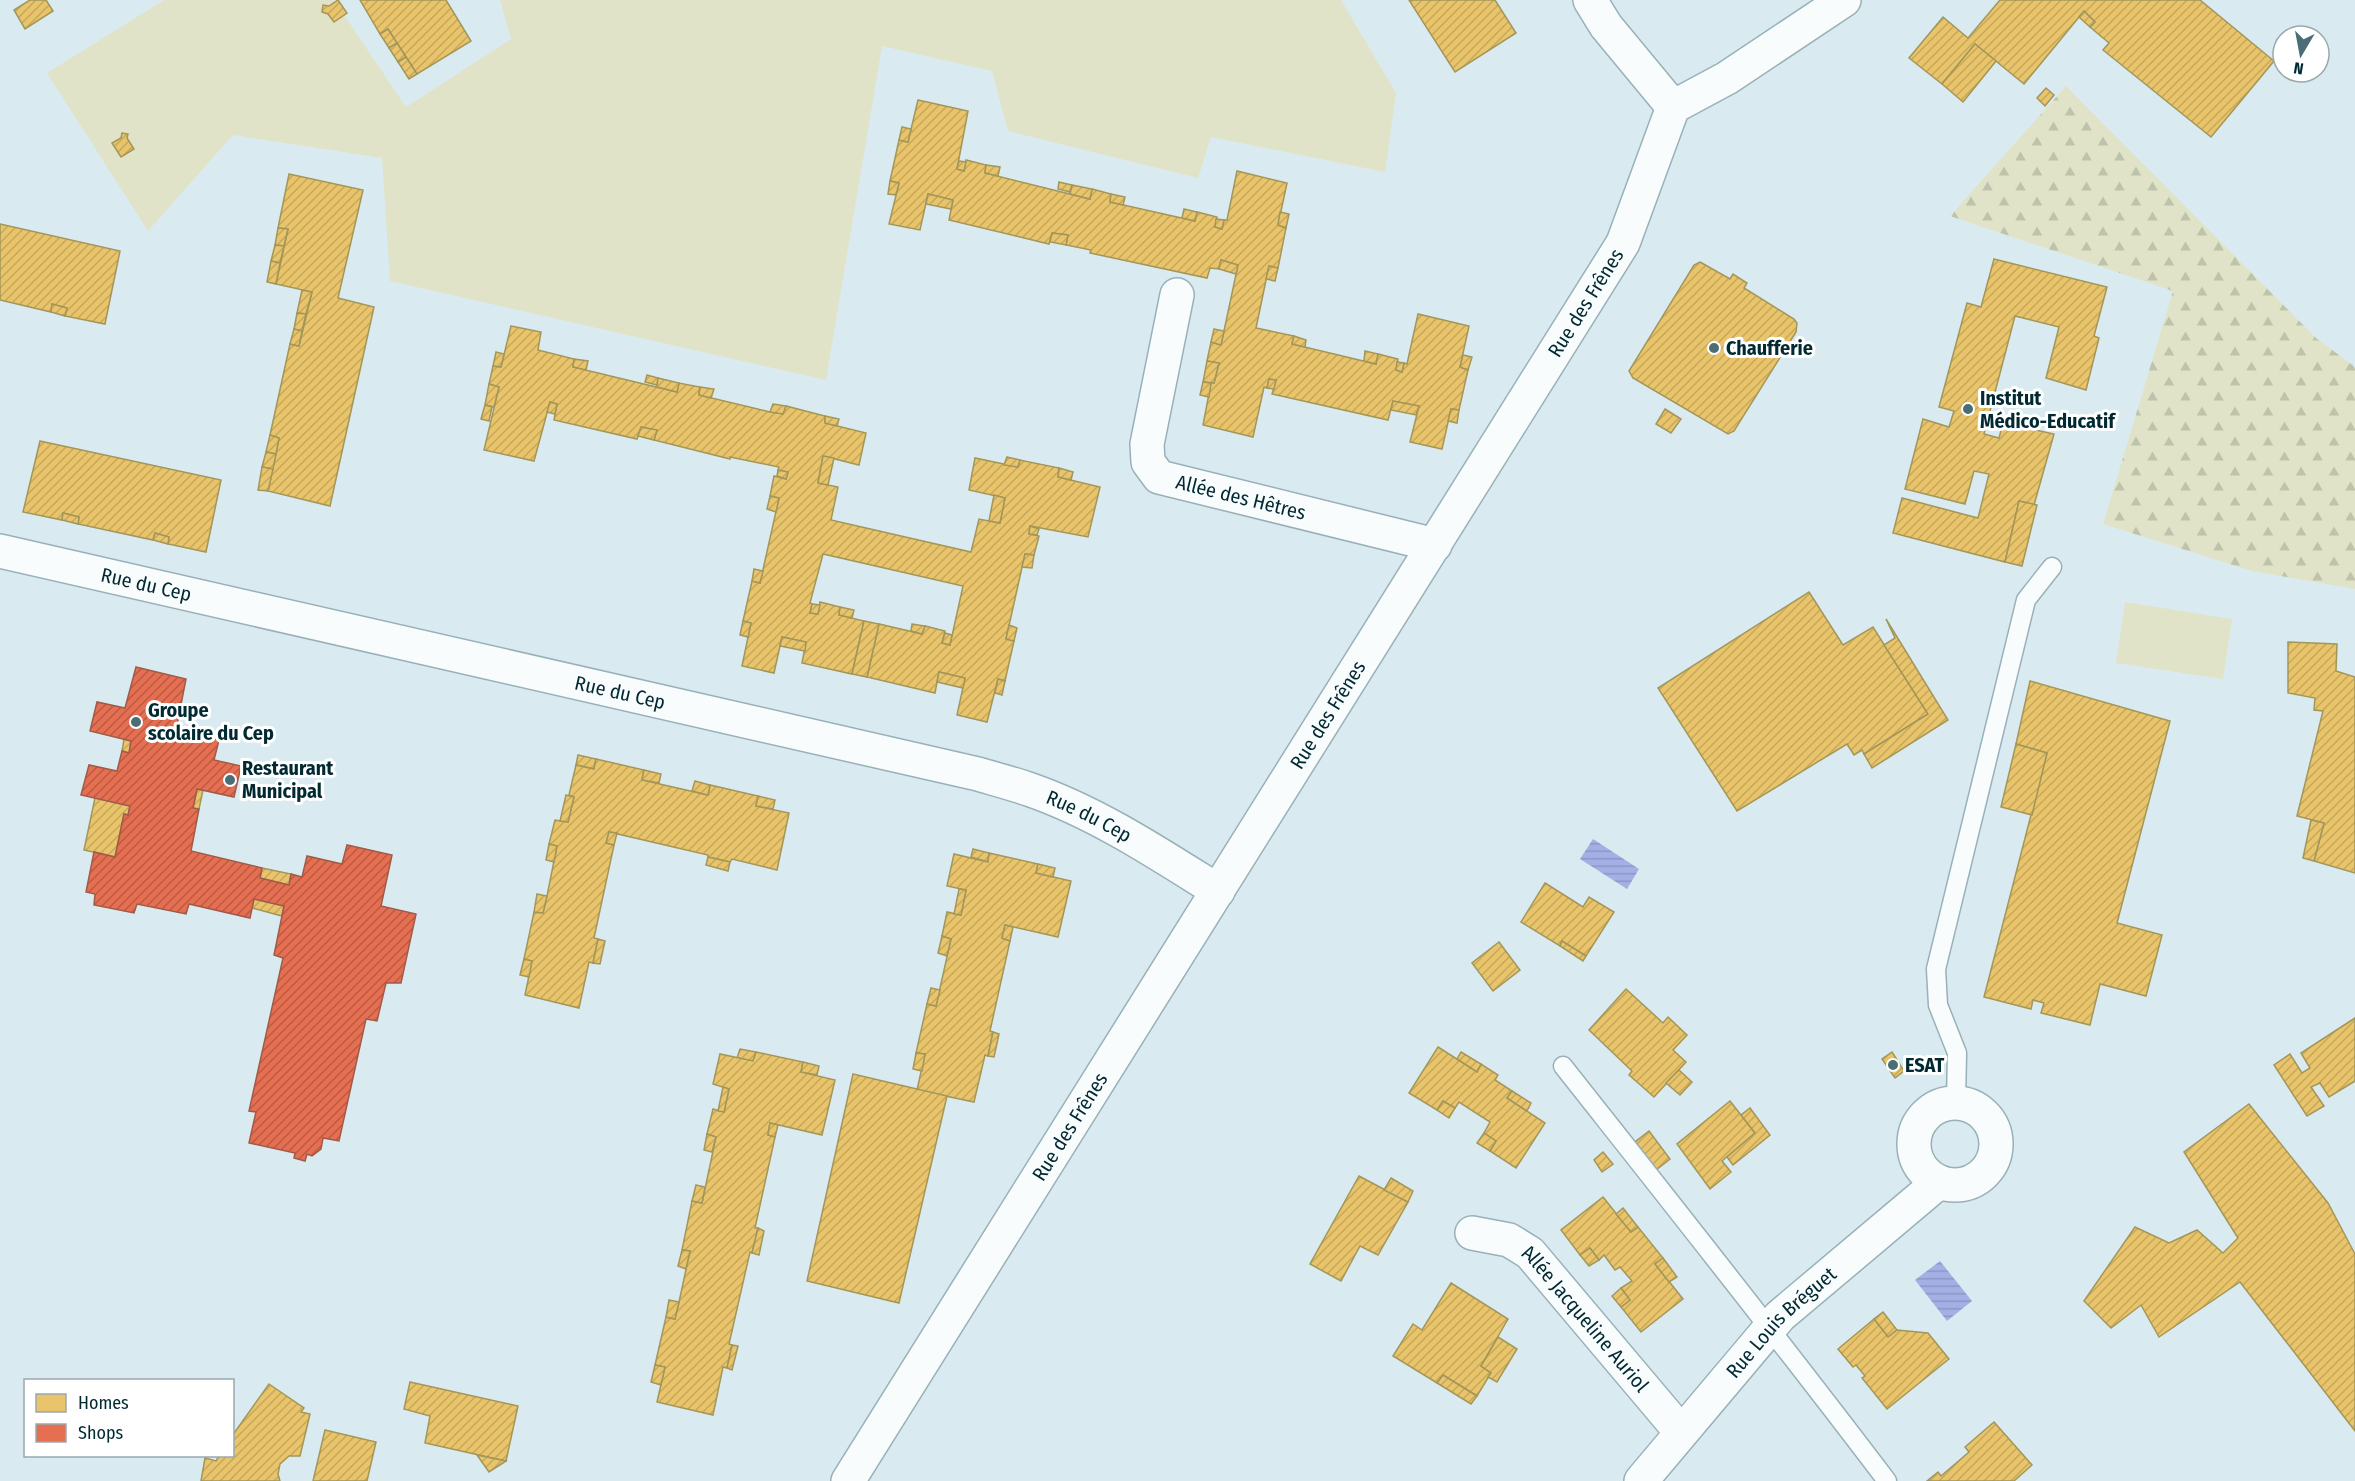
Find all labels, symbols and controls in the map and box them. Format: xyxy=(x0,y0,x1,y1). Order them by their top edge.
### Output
north arrow xyxy=(2271,24,2331,84)
text: N xyxy=(2292,58,2305,78)
street label: Rue des Frênes xyxy=(1543,244,1628,361)
place label: Chaufferie xyxy=(1726,336,1813,360)
marker: Chaufferie xyxy=(1707,341,1721,355)
place label: Institut Médico-Educatif xyxy=(1980,386,2116,433)
marker: Institut Médico-Educatif xyxy=(1961,402,1975,416)
street label: Allée des Hêtres xyxy=(1174,470,1308,525)
street label: Rue du Cep xyxy=(99,562,194,606)
street label: Rue des Frênes xyxy=(1285,656,1371,773)
street label: Rue du Cep xyxy=(572,670,668,714)
place label: Groupe scolaire du Cep xyxy=(148,698,274,745)
marker: Groupe scolaire du Cep xyxy=(129,715,143,729)
place label: Restaurant Municipal xyxy=(242,756,334,803)
marker: Restaurant Municipal xyxy=(223,773,237,787)
street label: Rue du Cep xyxy=(1043,785,1136,847)
place label: ESAT xyxy=(1905,1053,1944,1077)
marker: ESAT xyxy=(1886,1058,1900,1072)
street label: Rue des Frênes xyxy=(1027,1068,1113,1185)
street label: Allée Jacqueline Auriol xyxy=(1518,1239,1654,1397)
street label: Rue Louis Bréguet xyxy=(1721,1262,1841,1383)
legend xyxy=(24,1379,234,1457)
text: Homes xyxy=(78,1392,129,1414)
text: Shops xyxy=(78,1422,123,1444)

